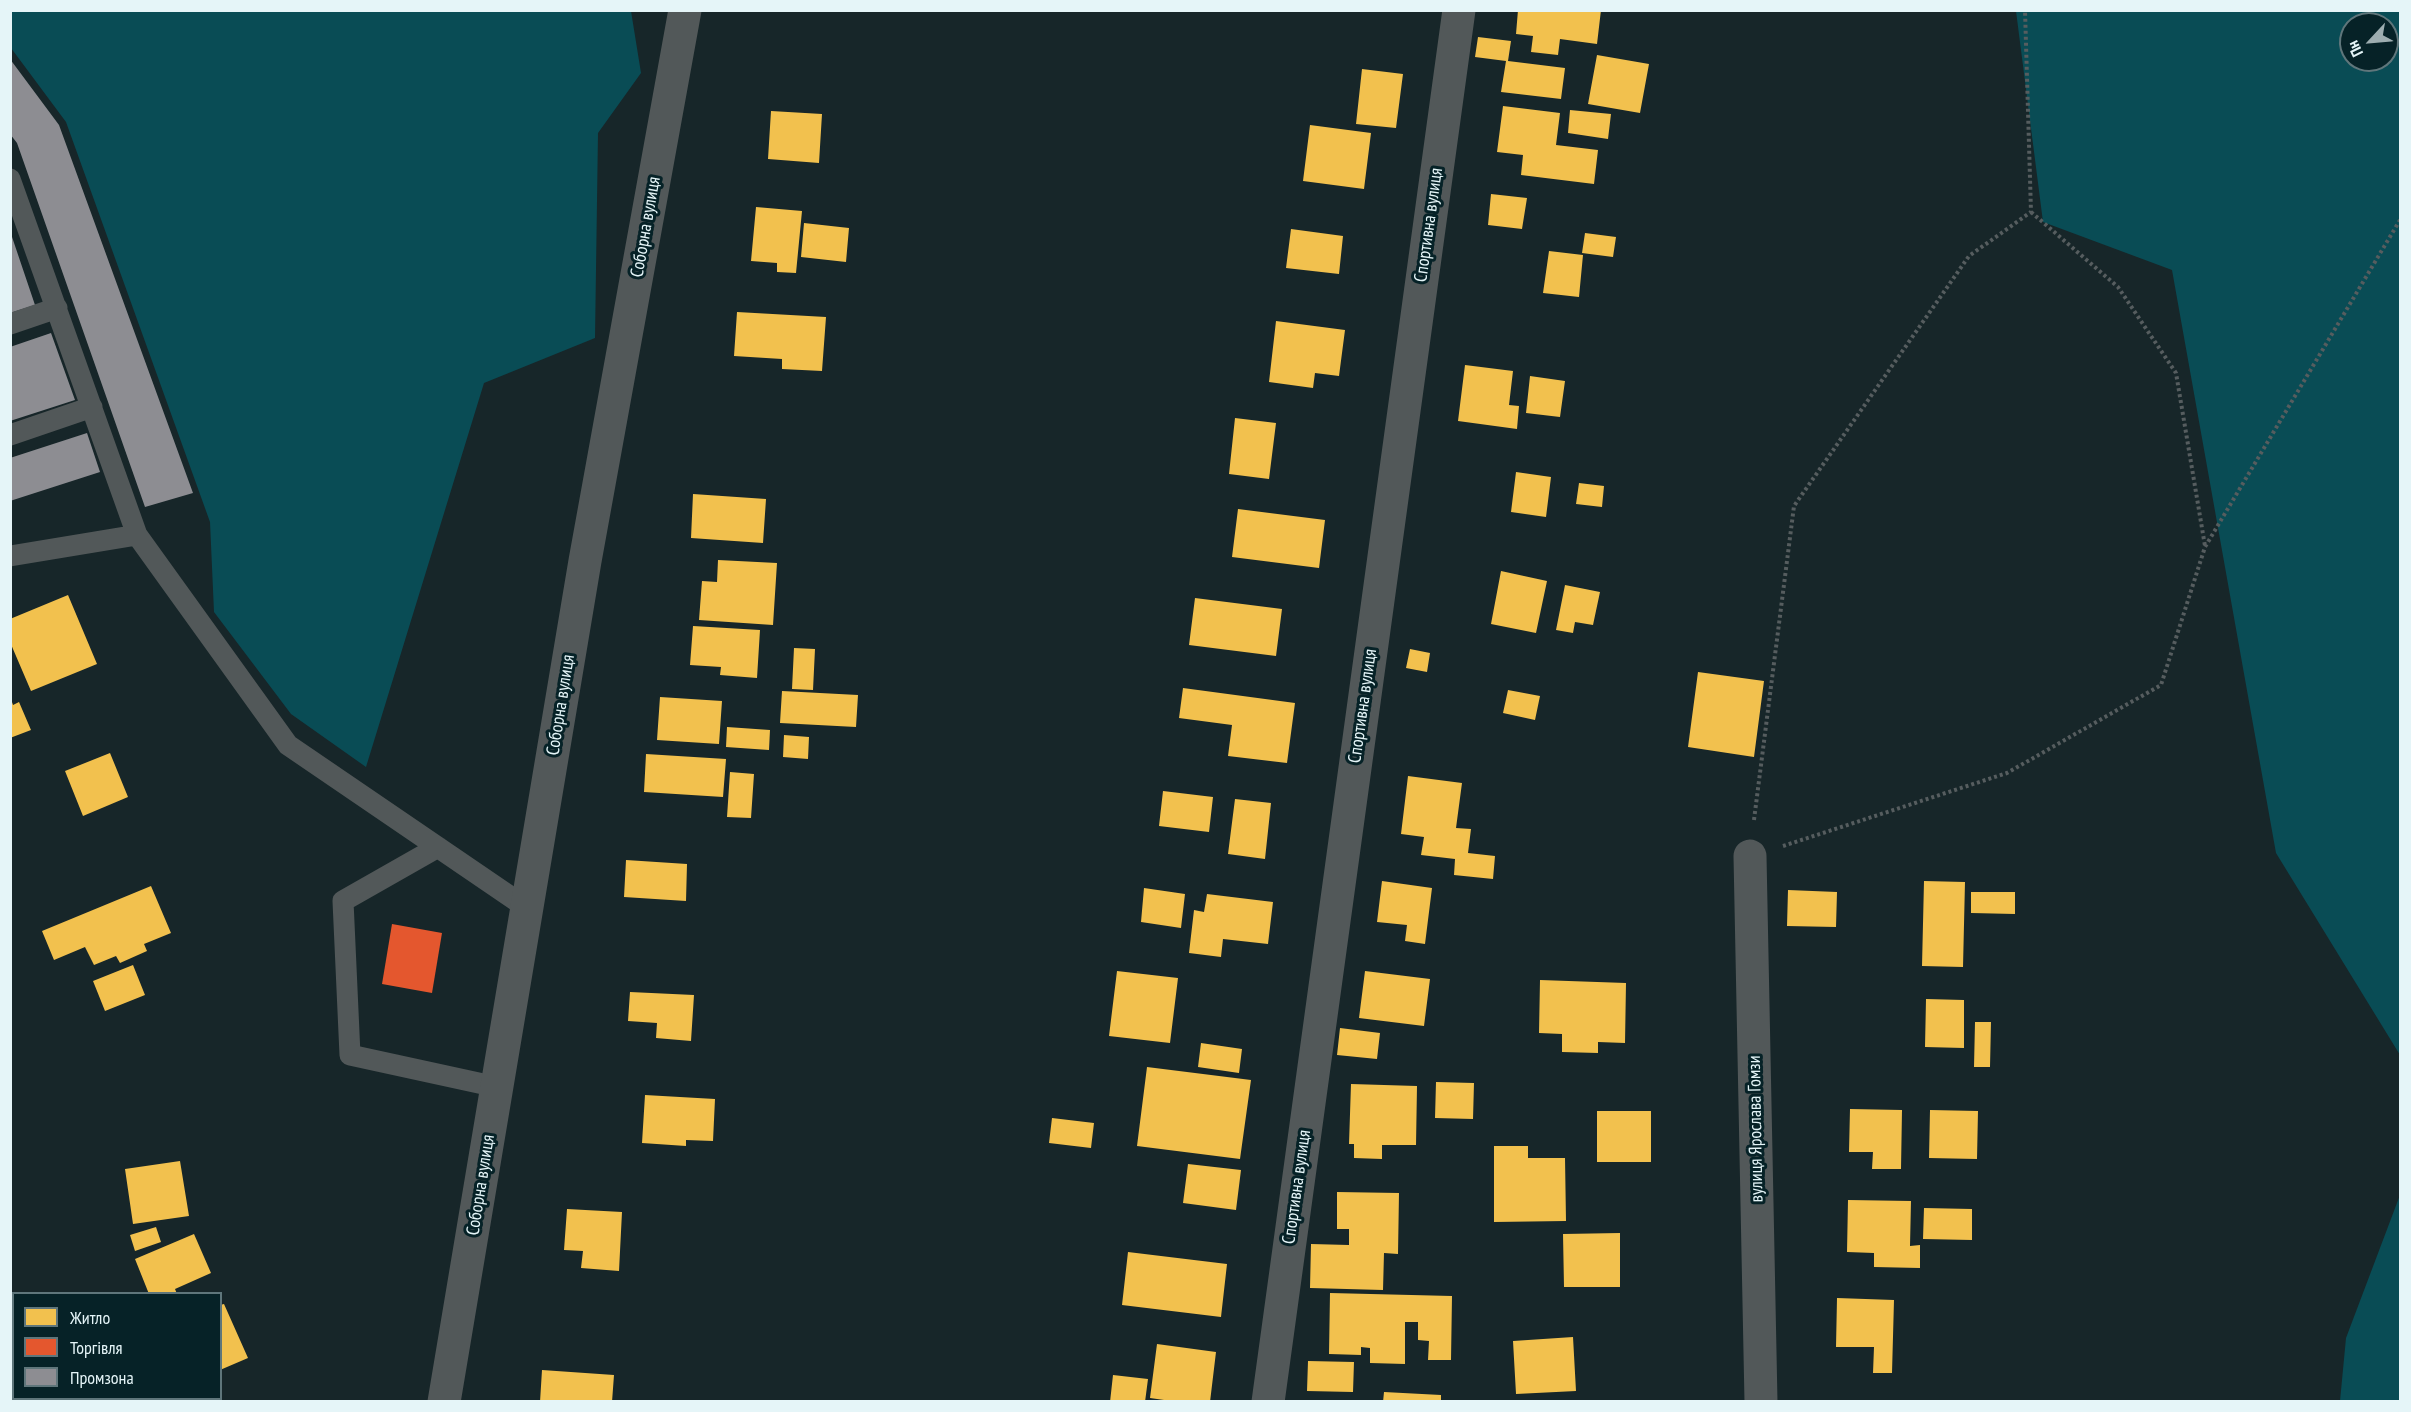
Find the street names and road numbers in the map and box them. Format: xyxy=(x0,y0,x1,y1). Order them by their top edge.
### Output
street label: Спортивна вулиця xyxy=(1410,167,1448,283)
street label: Соборна вулиця xyxy=(627,175,665,279)
street label: Спортивна вулиця xyxy=(1344,648,1382,764)
street label: Соборна вулиця xyxy=(542,653,580,757)
street label: вулиця Ярослава Гомзи xyxy=(1744,1055,1768,1203)
street label: Спортивна вулиця xyxy=(1278,1129,1316,1245)
street label: Соборна вулиця xyxy=(462,1133,500,1237)

